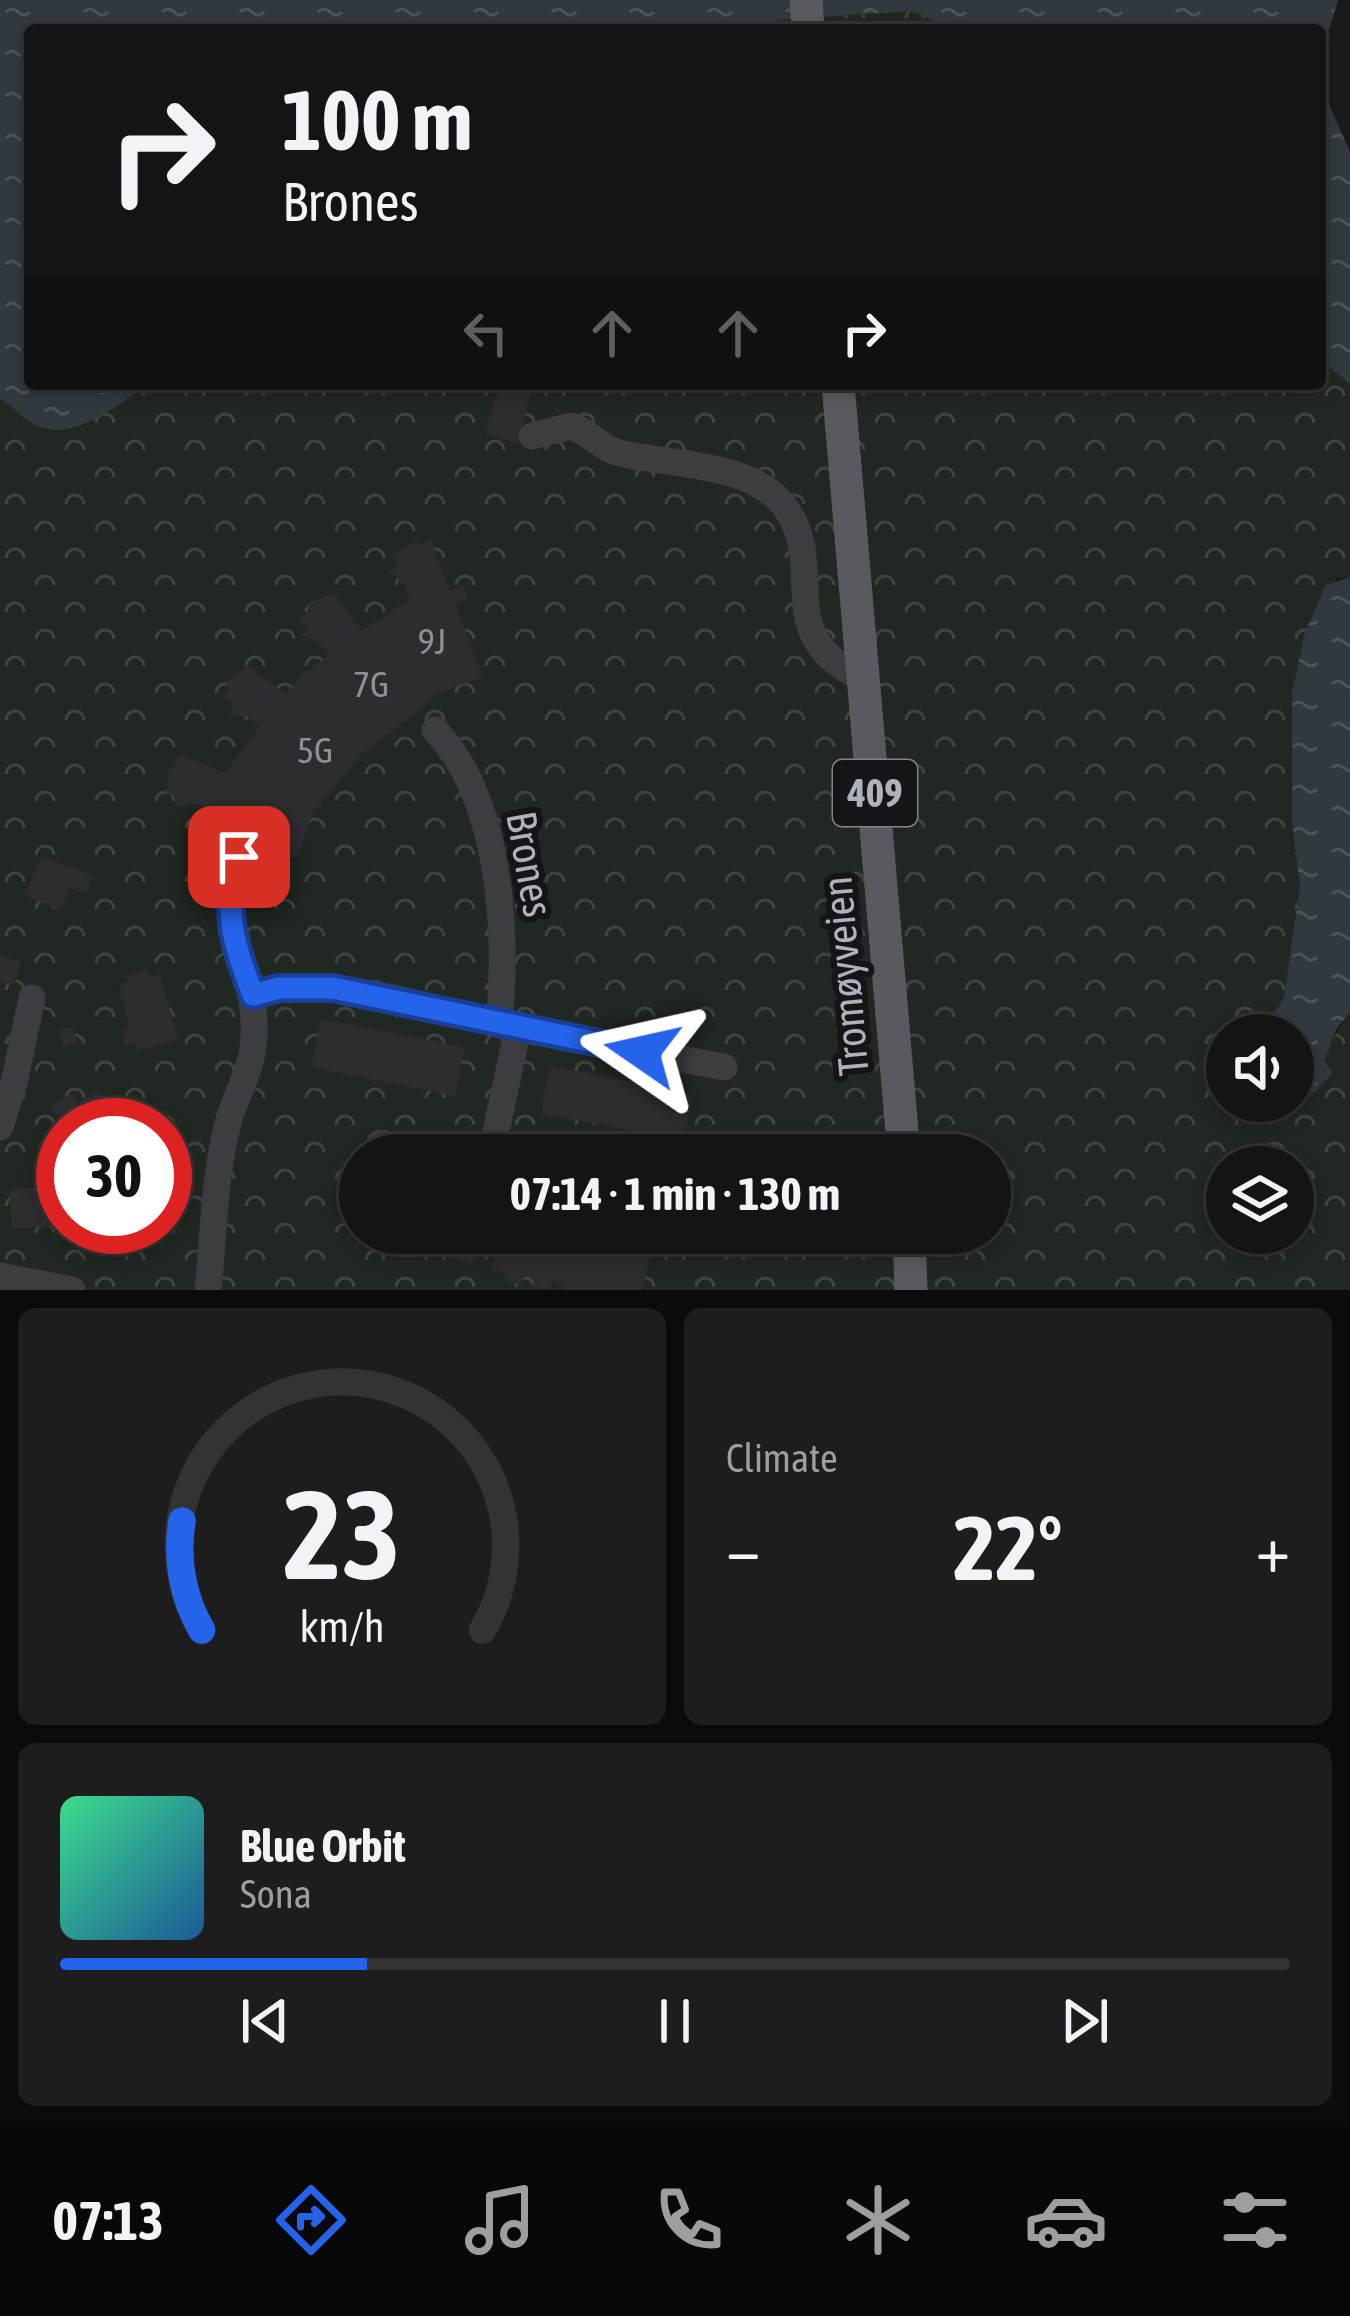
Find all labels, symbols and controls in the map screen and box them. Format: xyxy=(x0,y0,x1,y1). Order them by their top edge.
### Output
icon: right xyxy=(84,72,240,228)
text: 100 m xyxy=(282,72,472,168)
text: Brones xyxy=(282,171,419,232)
icon: left xyxy=(453,300,519,366)
icon: ahead xyxy=(579,300,645,366)
icon: ahead xyxy=(705,300,771,366)
icon: right xyxy=(831,300,897,366)
house number: 9J xyxy=(418,620,446,662)
house number: 7G xyxy=(353,663,389,705)
house number: 5G xyxy=(297,729,333,771)
road number: 409 xyxy=(833,760,917,826)
pin xyxy=(188,806,290,908)
street label: Brones xyxy=(497,807,563,921)
icon: arrive xyxy=(206,824,272,890)
street label: Tromøyveien xyxy=(812,874,878,1078)
position arrow xyxy=(579,989,705,1115)
map controls xyxy=(1206,1014,1314,1254)
button: sound xyxy=(1206,1014,1314,1122)
speed limit sign: 30 xyxy=(36,1098,192,1254)
button: layers xyxy=(1206,1146,1314,1254)
text: 07:14 · 1 min · 130 m xyxy=(510,1168,840,1220)
text: Climate xyxy=(726,1436,838,1480)
text: 23 xyxy=(283,1462,401,1605)
text: 22° xyxy=(953,1496,1063,1599)
text: − xyxy=(726,1510,760,1586)
text: + xyxy=(1256,1510,1290,1586)
text: km/h xyxy=(299,1601,385,1650)
text: Blue Orbit xyxy=(240,1820,406,1872)
text: Sona xyxy=(240,1872,312,1916)
icon: previous xyxy=(232,1988,298,2054)
icon: pause xyxy=(642,1988,708,2054)
icon: next xyxy=(1052,1988,1118,2054)
icon: directions xyxy=(269,2178,353,2262)
icon: music xyxy=(458,2178,542,2262)
icon: phone xyxy=(647,2178,731,2262)
icon: climate xyxy=(836,2178,920,2262)
icon: car xyxy=(1024,2178,1108,2262)
icon: filters xyxy=(1213,2178,1297,2262)
text: 07:13 xyxy=(52,2190,164,2251)

